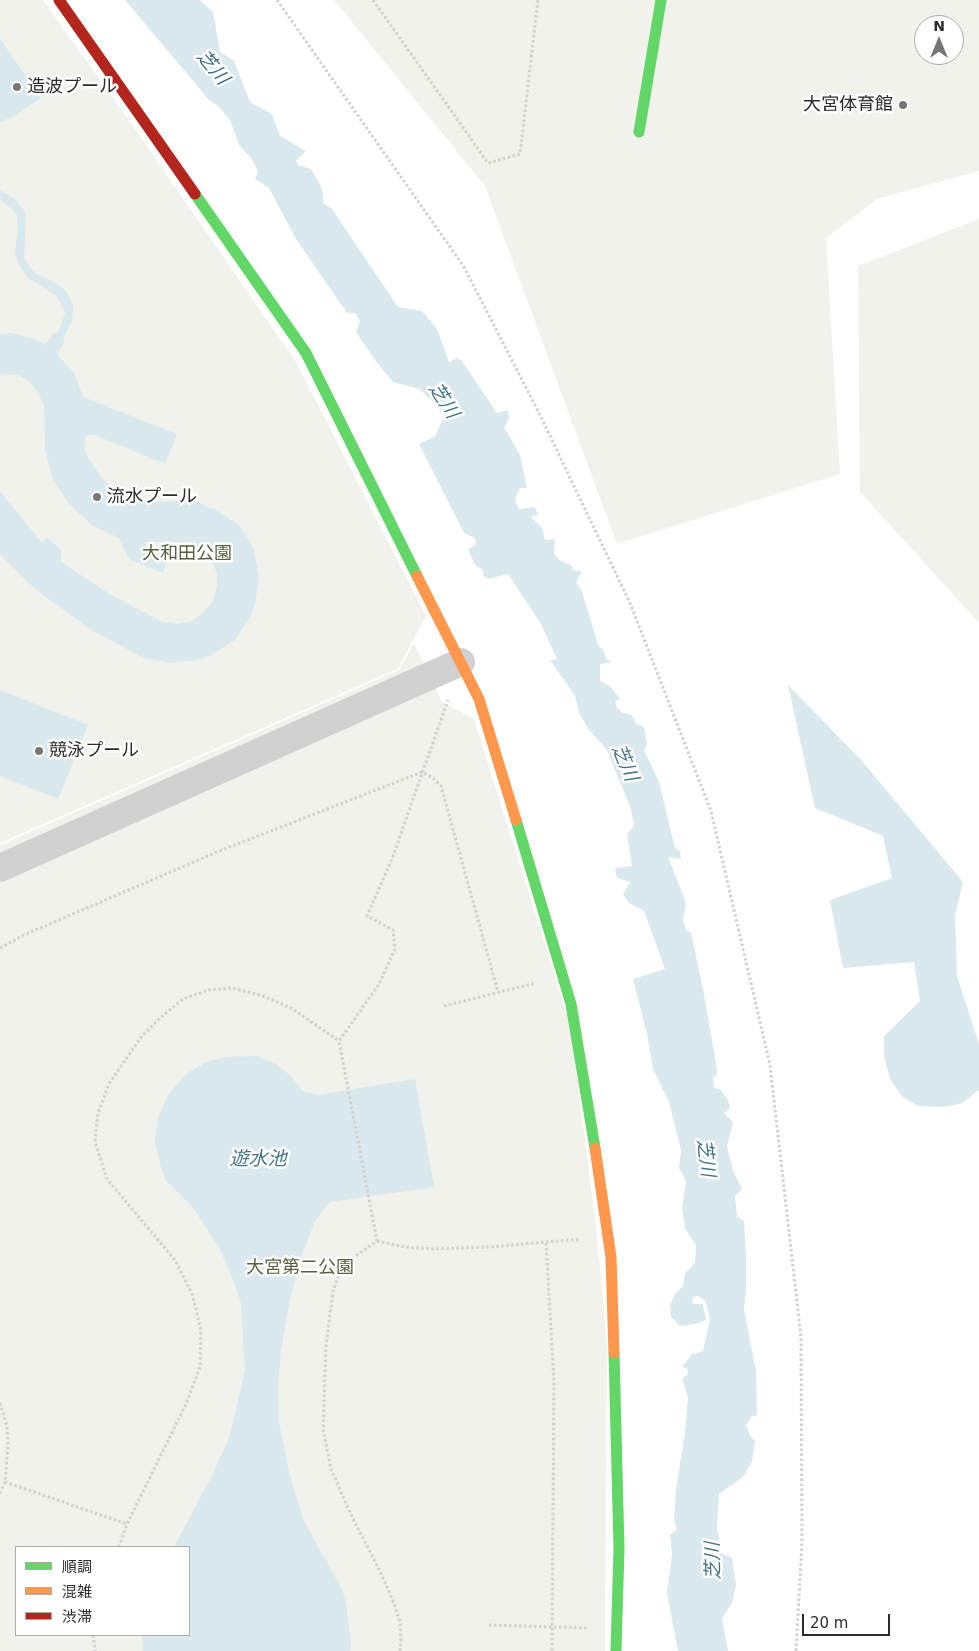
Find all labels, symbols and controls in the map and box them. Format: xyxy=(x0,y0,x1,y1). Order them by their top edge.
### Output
north arrow xyxy=(914,15,964,65)
text: N xyxy=(933,18,945,34)
water label: 芝川 xyxy=(191,46,233,90)
place label: 造波プール xyxy=(27,76,117,98)
marker: 造波プール xyxy=(11,81,23,93)
place label: 大宮体育館 xyxy=(803,94,893,116)
marker: 大宮体育館 xyxy=(897,99,909,111)
water label: 芝川 xyxy=(423,379,463,423)
place label: 流水プール xyxy=(107,486,197,508)
marker: 流水プール xyxy=(91,491,103,503)
park label: 大和田公園 xyxy=(142,543,232,565)
place label: 競泳プール xyxy=(49,740,139,762)
water label: 芝川 xyxy=(606,741,642,785)
marker: 競泳プール xyxy=(33,745,45,757)
water label: 芝川 xyxy=(691,1138,719,1178)
water label: 遊水池 xyxy=(230,1149,286,1171)
park label: 大宮第二公園 xyxy=(246,1257,354,1279)
water label: 芝川 xyxy=(702,1542,726,1580)
legend xyxy=(15,1546,190,1636)
text: 順調 xyxy=(62,1558,92,1576)
text: 混雑 xyxy=(62,1583,92,1601)
scale bar xyxy=(804,1604,892,1636)
text: 渋滞 xyxy=(62,1608,92,1626)
text: 20 m xyxy=(810,1614,848,1632)

